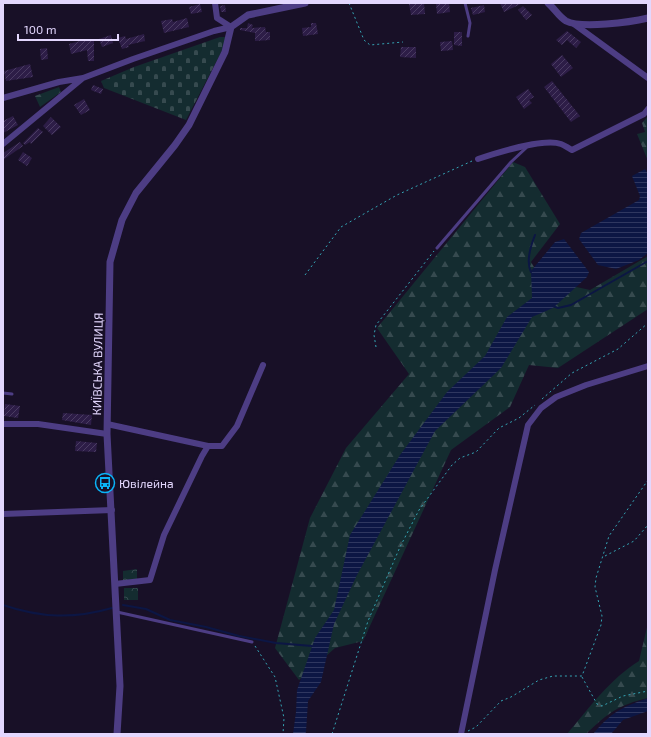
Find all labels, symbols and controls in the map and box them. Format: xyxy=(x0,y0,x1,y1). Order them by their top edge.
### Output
scale bar xyxy=(18,16,118,42)
text: 100 m xyxy=(24,22,56,36)
street label: КИЇВСЬКА ВУЛИЦЯ xyxy=(89,312,105,416)
bus stop icon: Ювілейна xyxy=(94,472,116,494)
place label: Ювілейна xyxy=(119,476,174,490)

